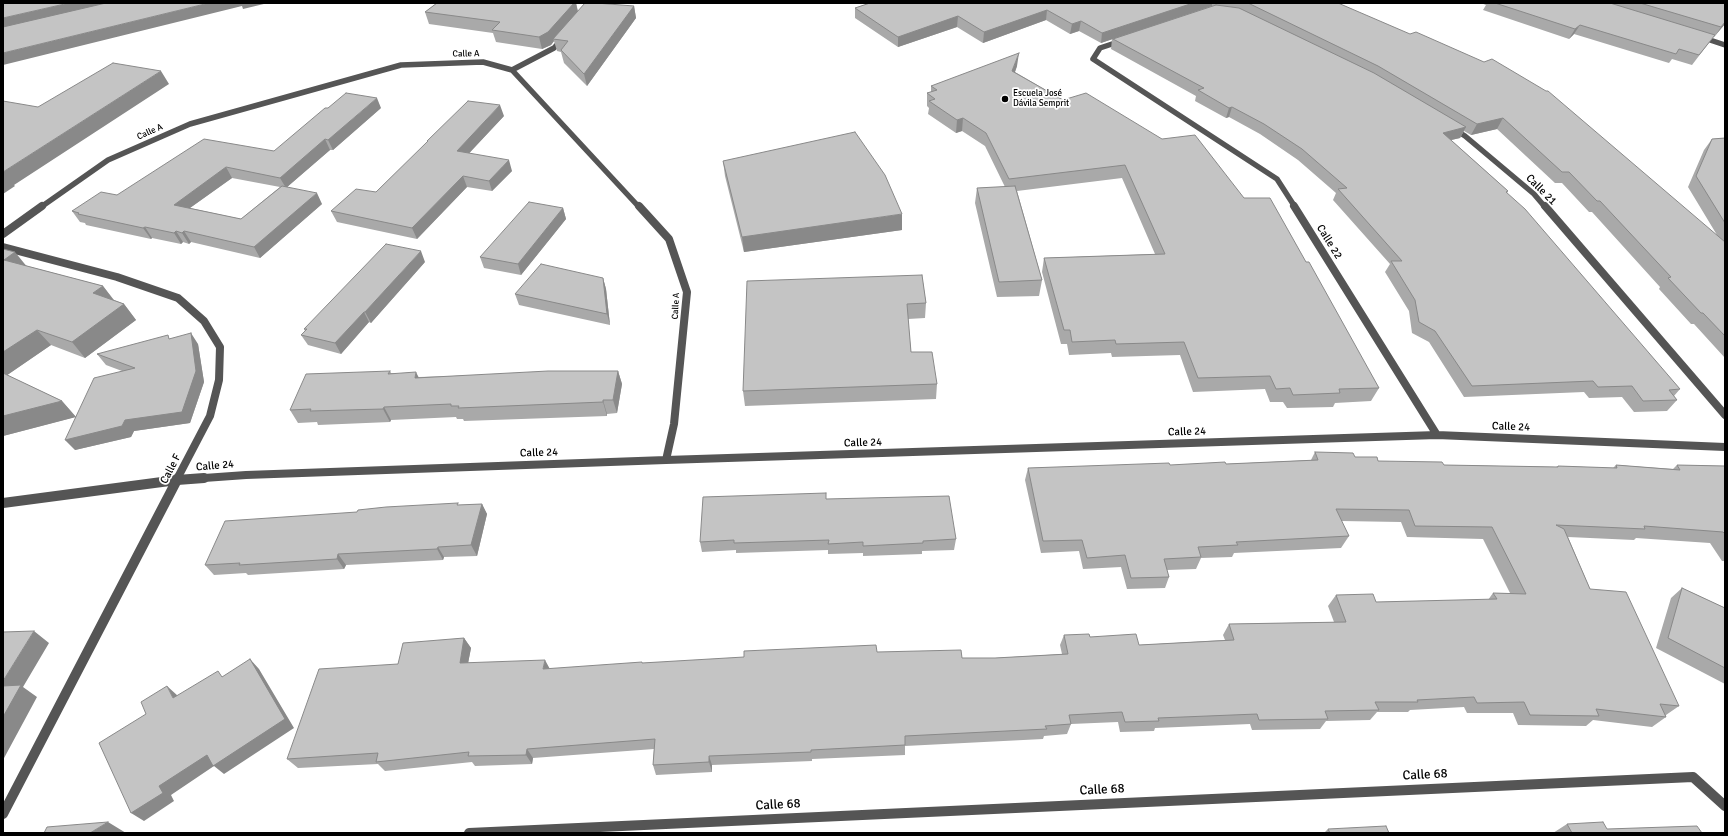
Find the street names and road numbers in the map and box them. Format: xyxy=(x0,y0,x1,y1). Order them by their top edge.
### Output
street label: Calle A xyxy=(452,48,480,60)
street label: Calle A xyxy=(135,122,165,142)
street label: Calle 21 xyxy=(1523,172,1559,208)
street label: Calle 22 xyxy=(1313,222,1345,262)
street label: Calle A xyxy=(670,292,682,320)
street label: Calle 24 xyxy=(1492,420,1530,434)
street label: Calle 24 xyxy=(1168,425,1206,439)
street label: Calle 24 xyxy=(844,436,882,450)
street label: Calle 24 xyxy=(520,446,558,460)
street label: Calle F xyxy=(158,452,184,486)
street label: Calle 24 xyxy=(195,458,235,474)
street label: Calle 68 xyxy=(1402,766,1448,784)
street label: Calle 68 xyxy=(1079,781,1125,799)
street label: Calle 68 xyxy=(755,796,801,814)

